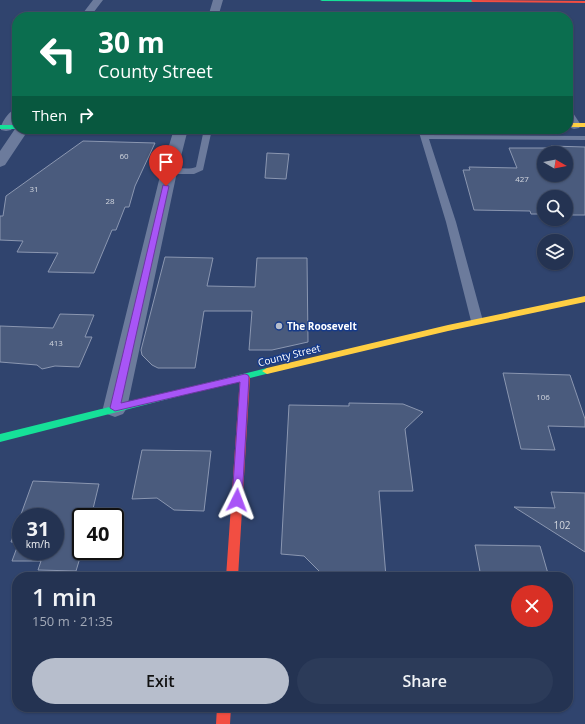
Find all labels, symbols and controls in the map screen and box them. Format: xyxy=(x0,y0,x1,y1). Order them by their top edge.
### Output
text: 30 m xyxy=(98,23,165,61)
icon: left xyxy=(32,28,84,80)
text: County Street xyxy=(98,59,213,83)
icon: right xyxy=(75,104,97,126)
text: Then xyxy=(32,105,67,125)
pin xyxy=(149,145,183,186)
north arrow xyxy=(537,146,573,182)
map controls xyxy=(537,146,573,270)
house number: 60 xyxy=(119,150,129,161)
icon: arrive xyxy=(155,151,177,173)
house number: 427 xyxy=(515,173,529,184)
house number: 31 xyxy=(29,183,39,194)
button: search xyxy=(537,190,573,226)
house number: 28 xyxy=(105,195,115,206)
button: layers xyxy=(537,234,573,270)
place label: The Roosevelt xyxy=(287,319,357,333)
marker: The Roosevelt xyxy=(274,321,284,331)
house number: 413 xyxy=(49,337,63,348)
street label: County Street xyxy=(256,340,322,369)
house number: 106 xyxy=(536,391,550,402)
position arrow xyxy=(216,479,258,521)
speed limit sign: 40 xyxy=(72,508,124,560)
text: 31 xyxy=(27,515,49,542)
house number: 102 xyxy=(553,518,571,532)
text: km/h xyxy=(26,537,50,551)
text: 1 min xyxy=(32,580,97,613)
button: close xyxy=(511,585,553,627)
text: 150 m · 21:35 xyxy=(32,612,113,630)
button: Exit xyxy=(32,658,289,704)
button: Share xyxy=(297,658,553,704)

